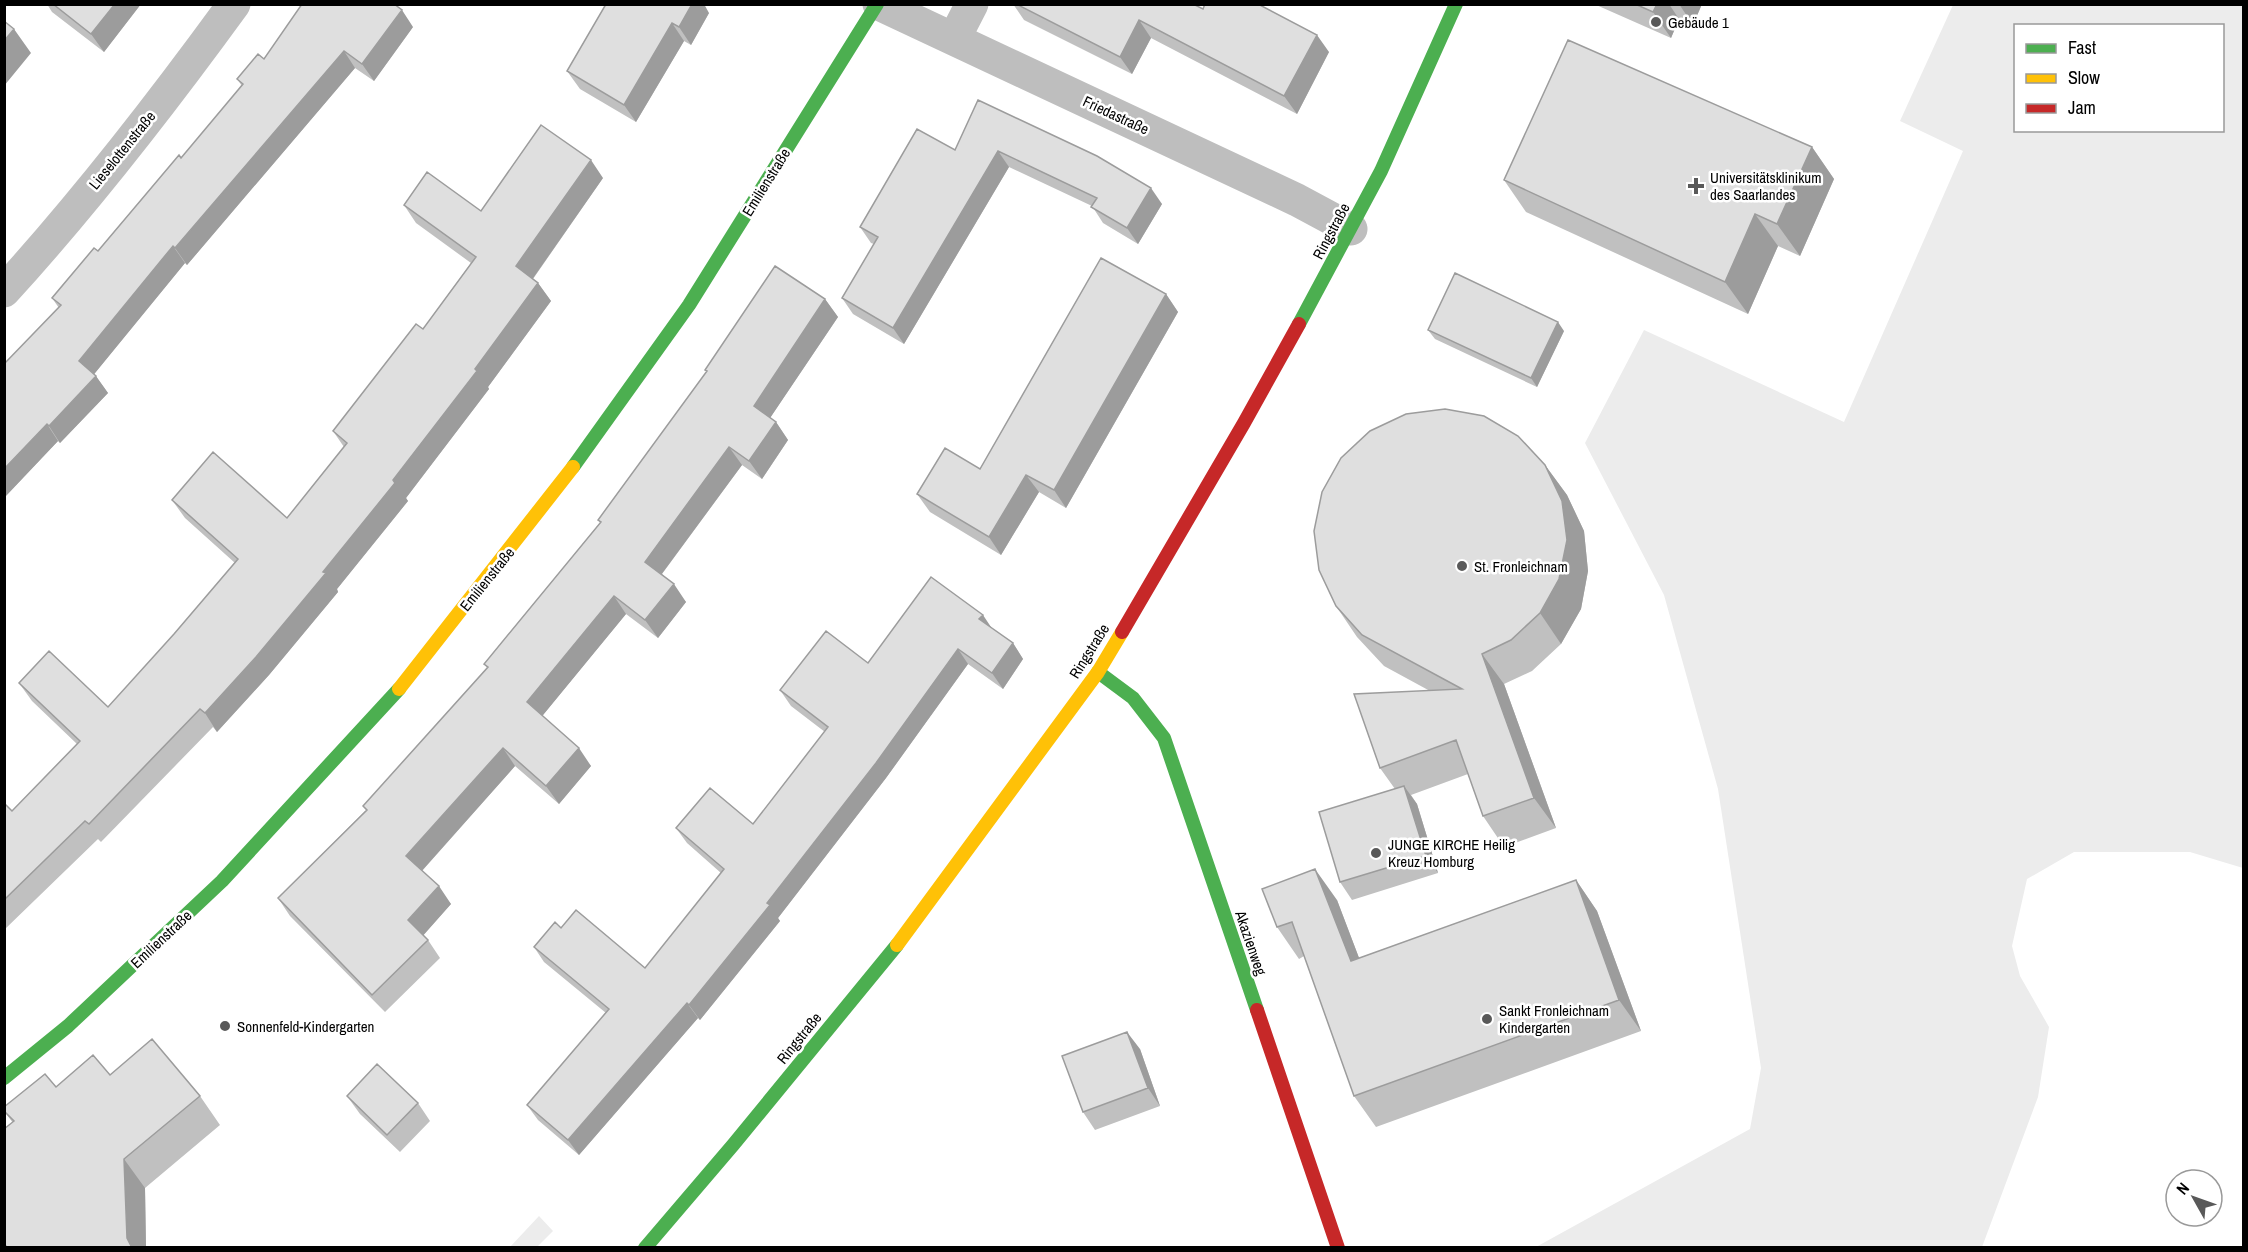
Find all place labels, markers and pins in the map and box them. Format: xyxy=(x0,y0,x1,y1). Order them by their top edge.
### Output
place label: Gebäude 1 xyxy=(1668,12,1729,33)
marker: Gebäude 1 xyxy=(1649,15,1663,29)
place label: Universitätsklinikum des Saarlandes xyxy=(1710,167,1821,205)
marker: Universitätsklinikum des Saarlandes xyxy=(1687,177,1705,195)
place label: St. Fronleichnam xyxy=(1474,556,1568,577)
marker: St. Fronleichnam xyxy=(1455,559,1469,573)
place label: JUNGE KIRCHE Heilig Kreuz Homburg xyxy=(1388,834,1515,872)
marker: JUNGE KIRCHE Heilig Kreuz Homburg xyxy=(1369,846,1383,860)
place label: Sankt Fronleichnam Kindergarten xyxy=(1499,1000,1609,1038)
marker: Sankt Fronleichnam Kindergarten xyxy=(1480,1012,1494,1026)
place label: Sonnenfeld-Kindergarten xyxy=(237,1016,374,1037)
marker: Sonnenfeld-Kindergarten xyxy=(218,1019,232,1033)

